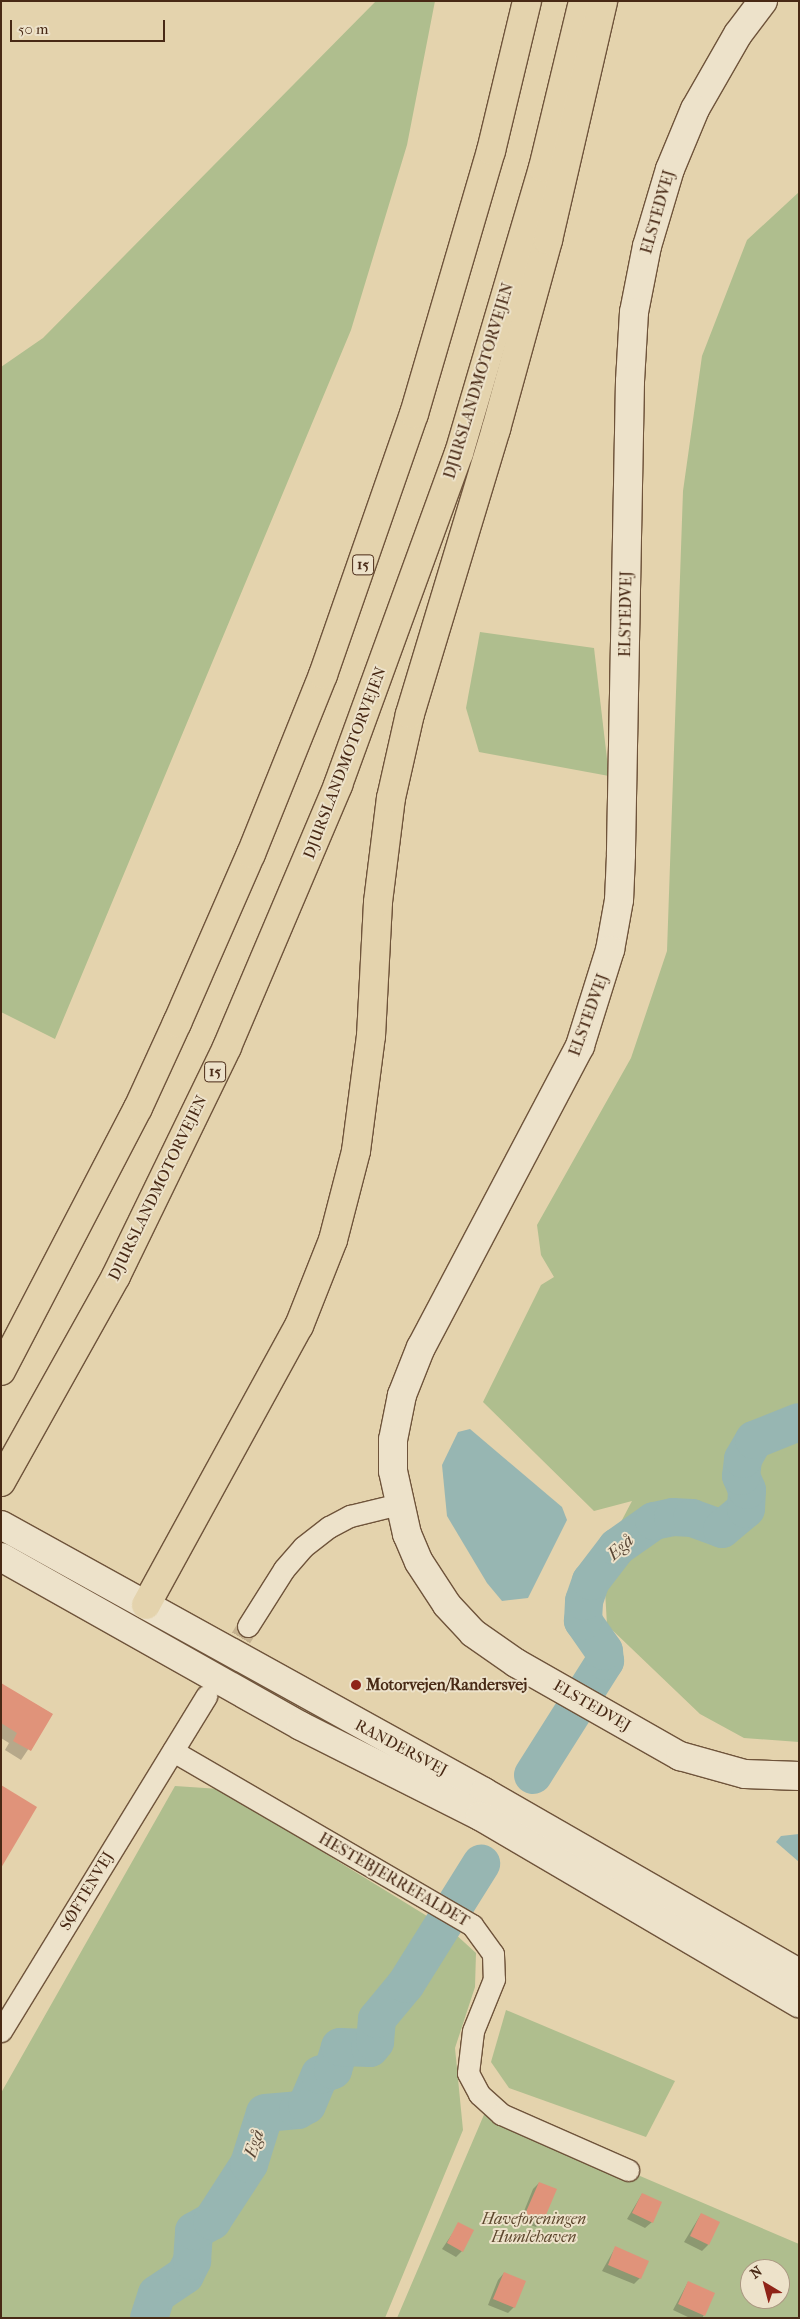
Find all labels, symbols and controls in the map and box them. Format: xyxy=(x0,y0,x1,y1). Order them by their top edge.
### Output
scale bar xyxy=(12,10,168,42)
text: 50 m xyxy=(18,20,48,38)
street label: ELSTEDVEJ xyxy=(637,168,679,256)
street label: DJURSLANDMOTORVEJEN xyxy=(440,281,518,481)
road number: 15 xyxy=(352,552,374,578)
street label: ELSTEDVEJ xyxy=(616,571,636,657)
street label: DJURSLANDMOTORVEJEN xyxy=(299,664,391,862)
street label: ELSTEDVEJ xyxy=(565,971,613,1059)
road number: 15 xyxy=(204,1060,226,1084)
street label: DJURSLANDMOTORVEJEN xyxy=(105,1092,211,1284)
water label: Egå xyxy=(603,1530,639,1566)
place label: Motorvejen/Randersvej xyxy=(366,1675,527,1695)
street label: ELSTEDVEJ xyxy=(550,1676,634,1736)
marker: Motorvejen/Randersvej xyxy=(350,1679,362,1691)
street label: RANDERSVEJ xyxy=(351,1716,451,1780)
street label: HESTEBJERREFALDET xyxy=(315,1829,473,1931)
street label: SØFTENVEJ xyxy=(56,1848,118,1934)
water label: Egå xyxy=(240,2127,270,2161)
park label: Haveforeningen Humlehaven xyxy=(482,2209,586,2247)
north arrow xyxy=(740,2259,790,2309)
text: N xyxy=(747,2262,766,2282)

